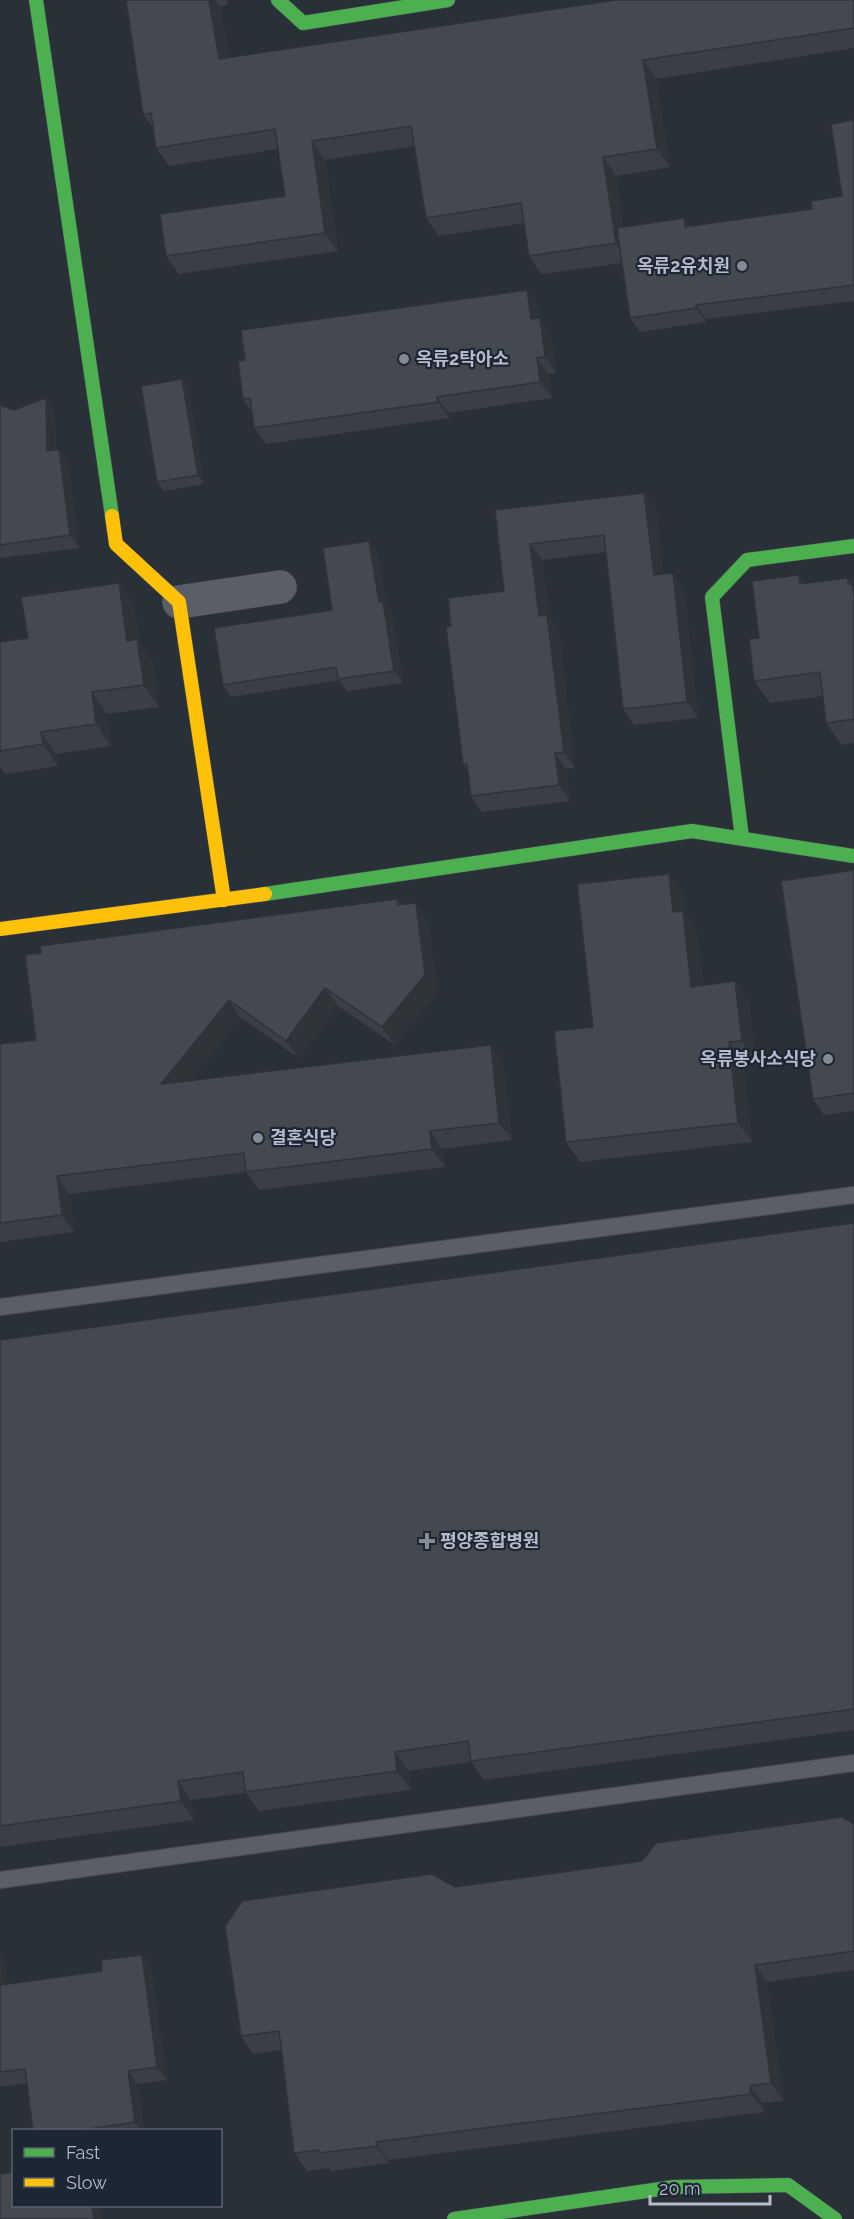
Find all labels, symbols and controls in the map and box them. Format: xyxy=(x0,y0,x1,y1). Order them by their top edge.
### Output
place label: 옥류2유치원 xyxy=(637,255,730,276)
marker: 옥류2유치원 xyxy=(735,259,749,273)
place label: 옥류2탁아소 xyxy=(416,348,509,369)
marker: 옥류2탁아소 xyxy=(397,352,411,366)
place label: 옥류봉사소식당 xyxy=(700,1048,816,1069)
marker: 옥류봉사소식당 xyxy=(821,1052,835,1066)
place label: 결혼식당 xyxy=(270,1127,336,1148)
marker: 결혼식당 xyxy=(251,1131,265,1145)
place label: 평양종합병원 xyxy=(440,1530,539,1551)
marker: 평양종합병원 xyxy=(418,1532,436,1550)
legend xyxy=(12,2129,222,2207)
text: Fast xyxy=(66,2142,100,2163)
scale bar xyxy=(650,2168,770,2206)
text: Slow xyxy=(66,2172,107,2193)
text: 20 m xyxy=(659,2178,701,2199)

